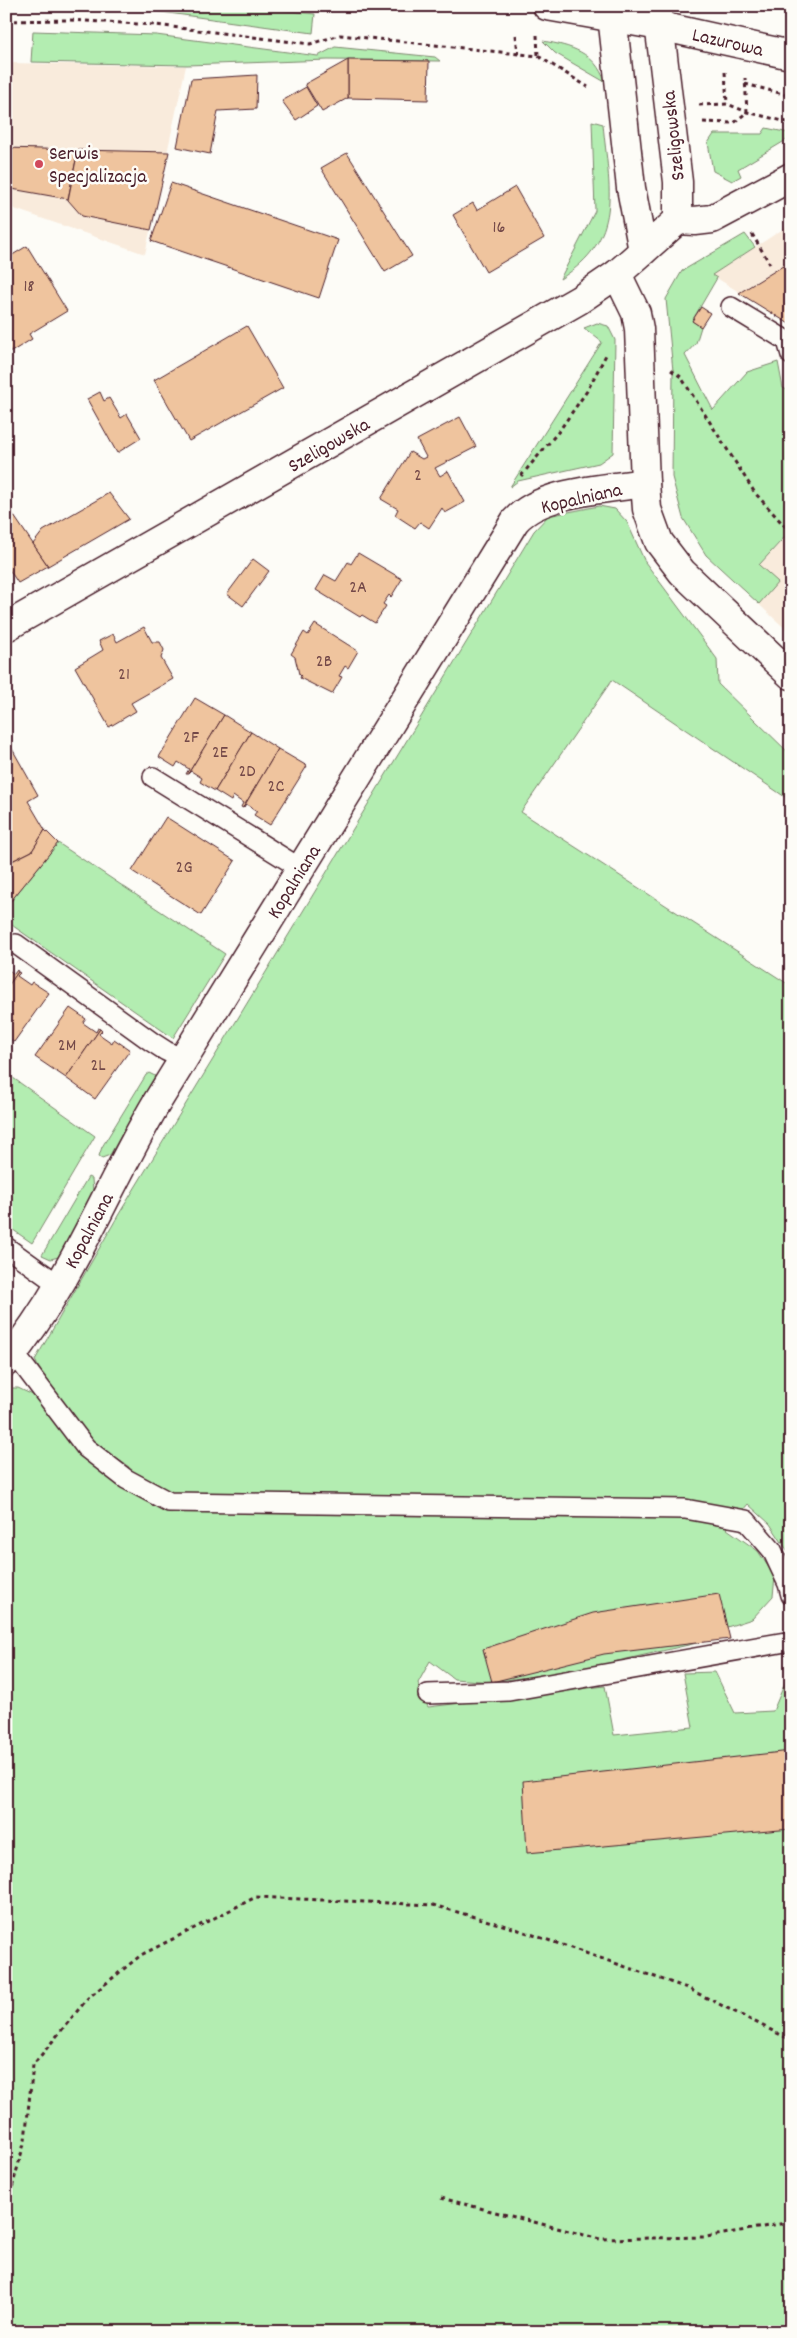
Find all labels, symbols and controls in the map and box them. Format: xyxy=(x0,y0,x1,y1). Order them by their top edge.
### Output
street label: Lazurowa xyxy=(689,22,766,66)
street label: Szeligowska xyxy=(656,89,694,182)
place label: Serwis Specjalizacja xyxy=(49,141,147,192)
marker: Serwis Specjalizacja xyxy=(33,158,45,170)
house number: 16 xyxy=(493,216,505,241)
house number: 18 xyxy=(23,275,35,300)
street label: Szeligowska xyxy=(283,412,376,481)
house number: 2 xyxy=(414,464,422,489)
street label: Kopalniana xyxy=(538,477,626,523)
house number: 2A xyxy=(349,576,367,601)
house number: 2B xyxy=(316,650,332,675)
house number: 21 xyxy=(118,663,130,688)
house number: 2F xyxy=(183,726,199,751)
house number: 2E xyxy=(212,741,228,766)
house number: 2D xyxy=(238,760,256,785)
house number: 2C xyxy=(268,775,284,800)
street label: Kopalniana xyxy=(262,840,330,925)
house number: 2G xyxy=(176,856,192,881)
house number: 2M xyxy=(58,1034,76,1059)
house number: 2L xyxy=(90,1054,106,1079)
street label: Kopalniana xyxy=(59,1188,123,1274)

